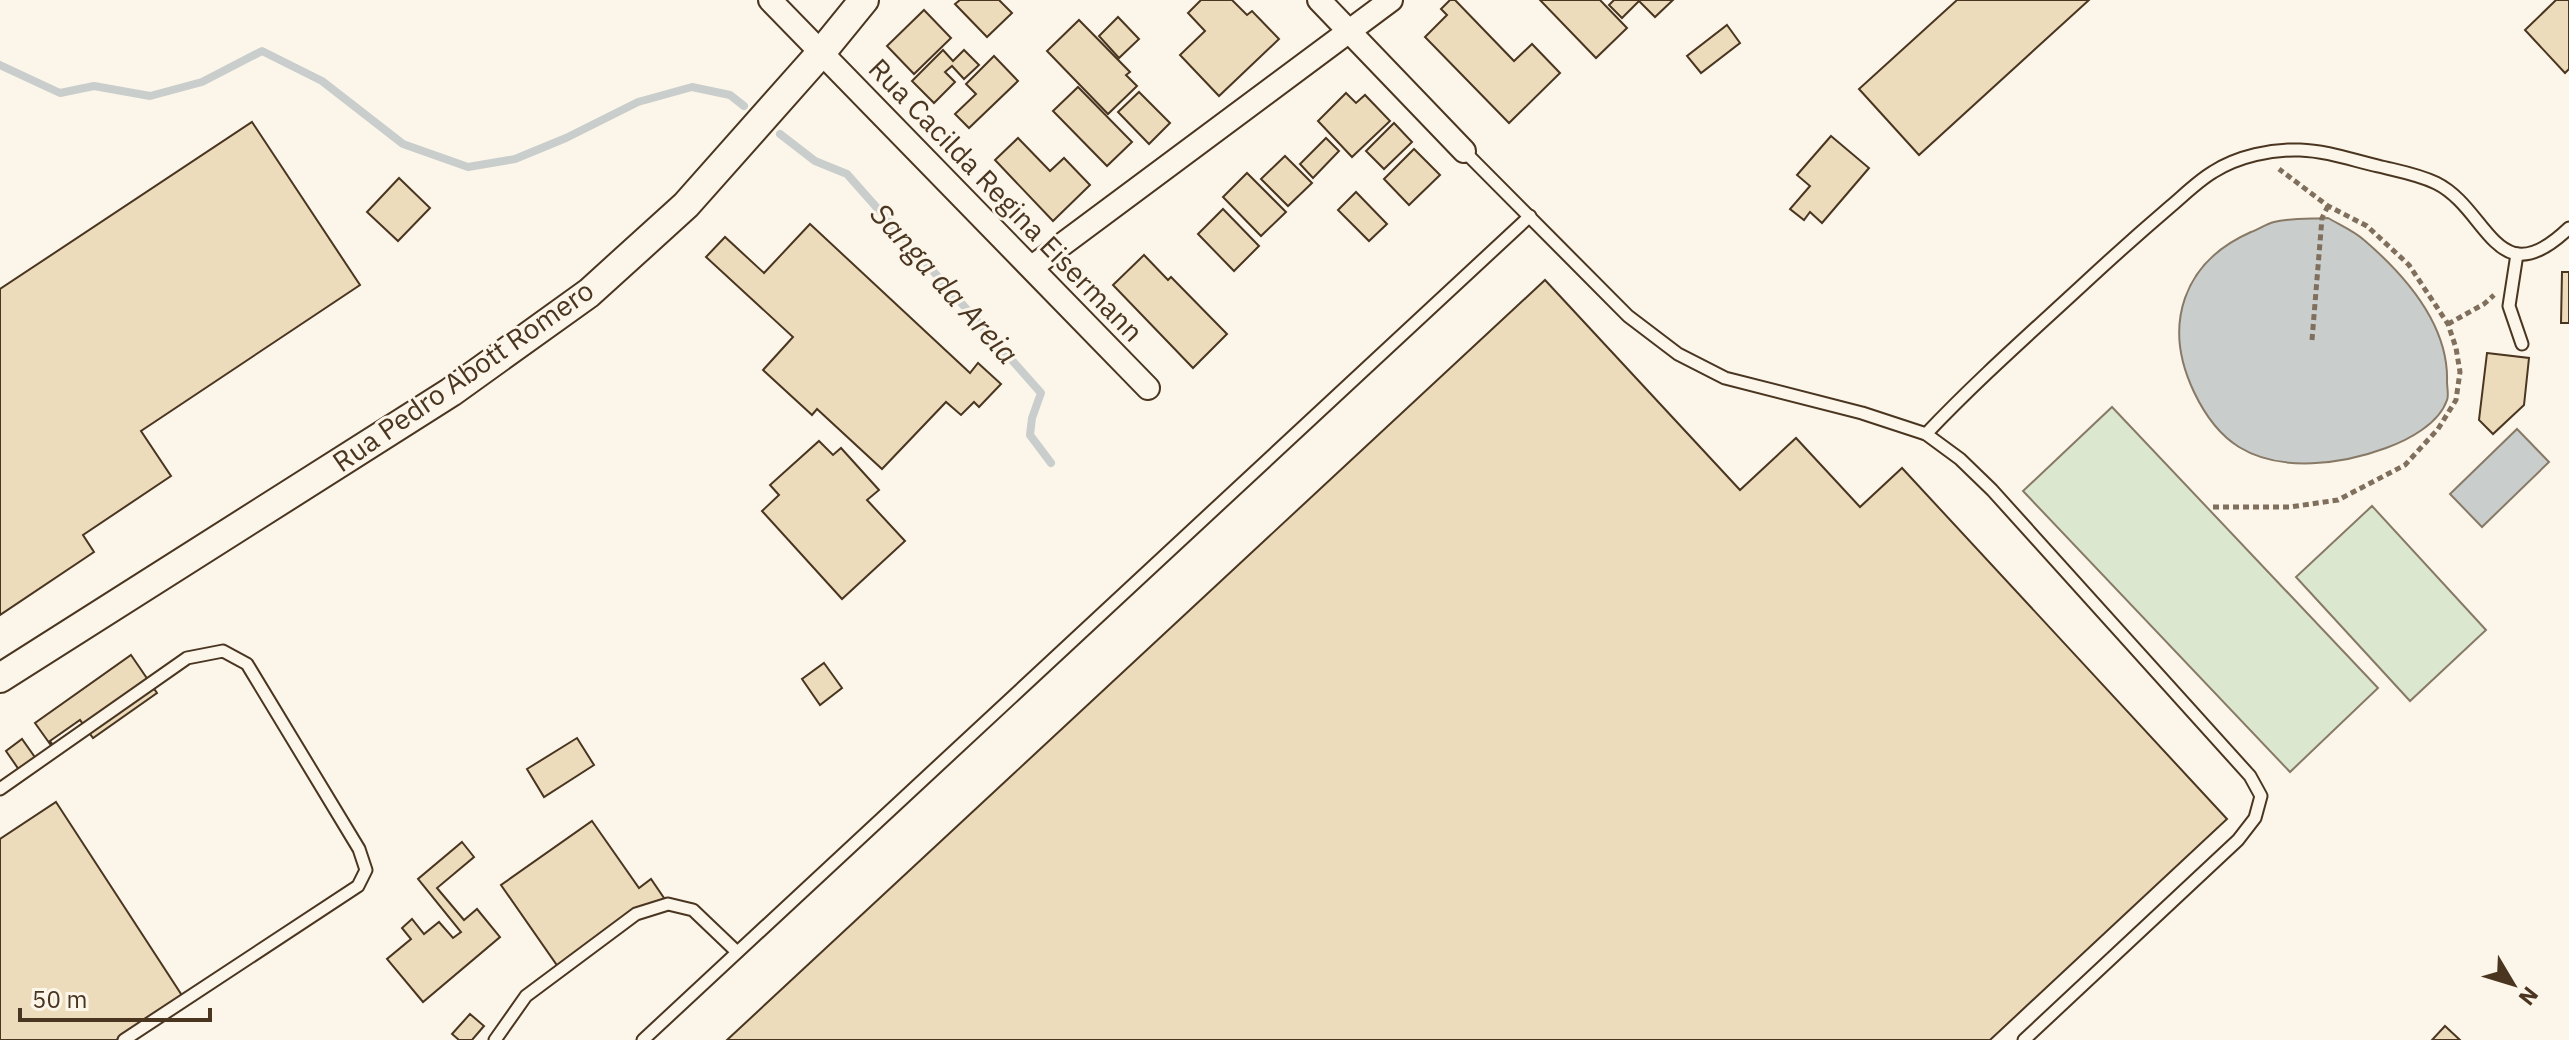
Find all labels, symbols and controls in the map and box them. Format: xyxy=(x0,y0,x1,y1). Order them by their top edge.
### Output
street label: Rua Cacilda Regina Eisermann xyxy=(861,50,1152,349)
water label: Sanga da Areia xyxy=(862,194,1028,372)
street label: Rua Pedro Abott Romero xyxy=(325,271,601,480)
north arrow xyxy=(2473,944,2553,1024)
scale bar xyxy=(20,972,210,1022)
text: N xyxy=(2513,981,2545,1012)
text: 50 m xyxy=(32,983,87,1015)

